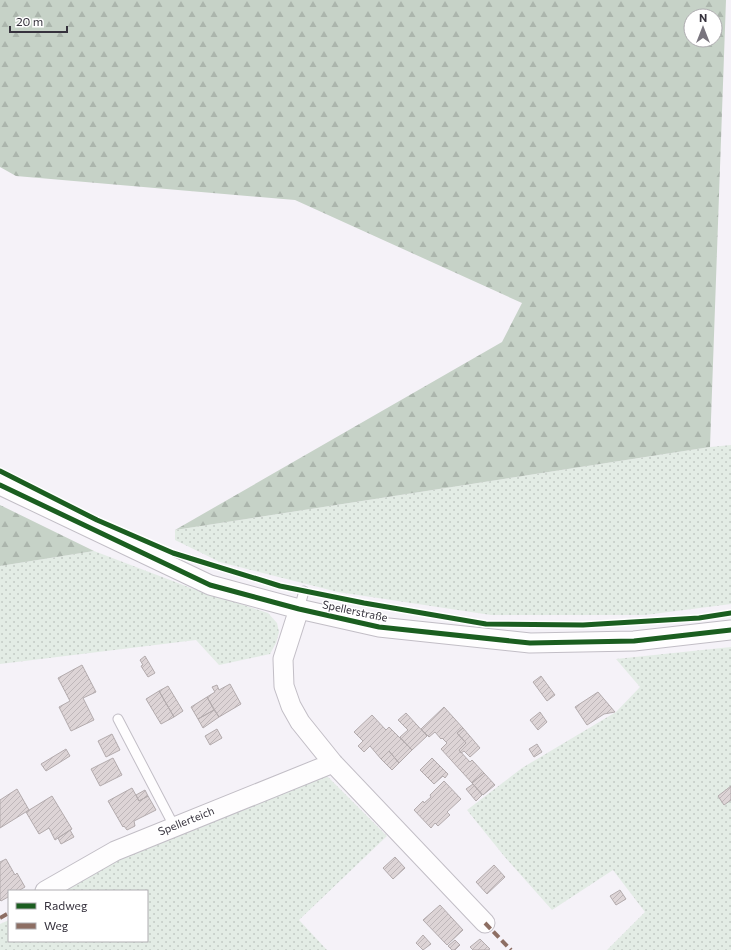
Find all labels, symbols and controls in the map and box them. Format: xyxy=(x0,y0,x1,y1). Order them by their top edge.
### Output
scale bar xyxy=(10,8,67,34)
north arrow xyxy=(683,8,723,48)
text: N xyxy=(699,11,707,24)
text: 20 m xyxy=(16,14,43,28)
street label: Spellerstraße xyxy=(321,597,389,624)
street label: Spellerteich xyxy=(156,803,216,838)
legend xyxy=(8,890,148,942)
text: Radweg xyxy=(44,898,88,912)
text: Weg xyxy=(44,918,69,932)

